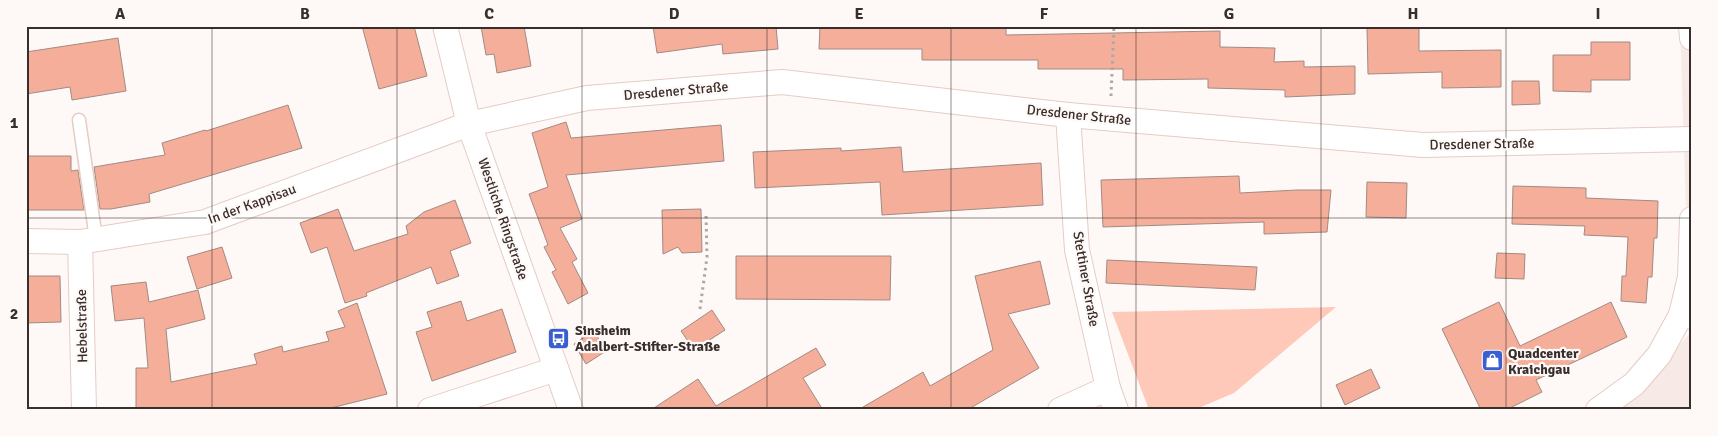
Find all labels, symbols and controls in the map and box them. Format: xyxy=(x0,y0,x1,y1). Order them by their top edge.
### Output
text: A xyxy=(115,4,126,24)
text: B xyxy=(300,4,310,24)
text: C xyxy=(484,4,494,24)
text: D xyxy=(669,4,680,24)
text: E xyxy=(854,4,864,24)
text: F xyxy=(1040,4,1049,24)
text: G xyxy=(1224,4,1234,24)
text: H xyxy=(1408,4,1418,24)
text: I xyxy=(1595,4,1601,24)
street label: Dresdener Straße xyxy=(623,78,729,104)
street label: Dresdener Straße xyxy=(1026,101,1132,129)
text: 1 xyxy=(10,113,19,133)
street label: Dresdener Straße xyxy=(1429,135,1535,153)
street label: Westliche Ringstraße xyxy=(474,156,532,282)
street label: In der Kappisau xyxy=(206,180,298,228)
street label: Stettiner Straße xyxy=(1069,230,1103,328)
street label: Hebelstraße xyxy=(73,289,91,363)
text: 2 xyxy=(10,304,18,324)
place label: Sinsheim Adalbert-Stifter-Straße xyxy=(575,322,720,355)
bus stop icon: Sinsheim Adalbert-Stifter-Straße xyxy=(547,326,571,350)
place label: Quadcenter Kraichgau xyxy=(1508,345,1579,378)
shop icon: Quadcenter Kraichgau xyxy=(1480,349,1504,373)

